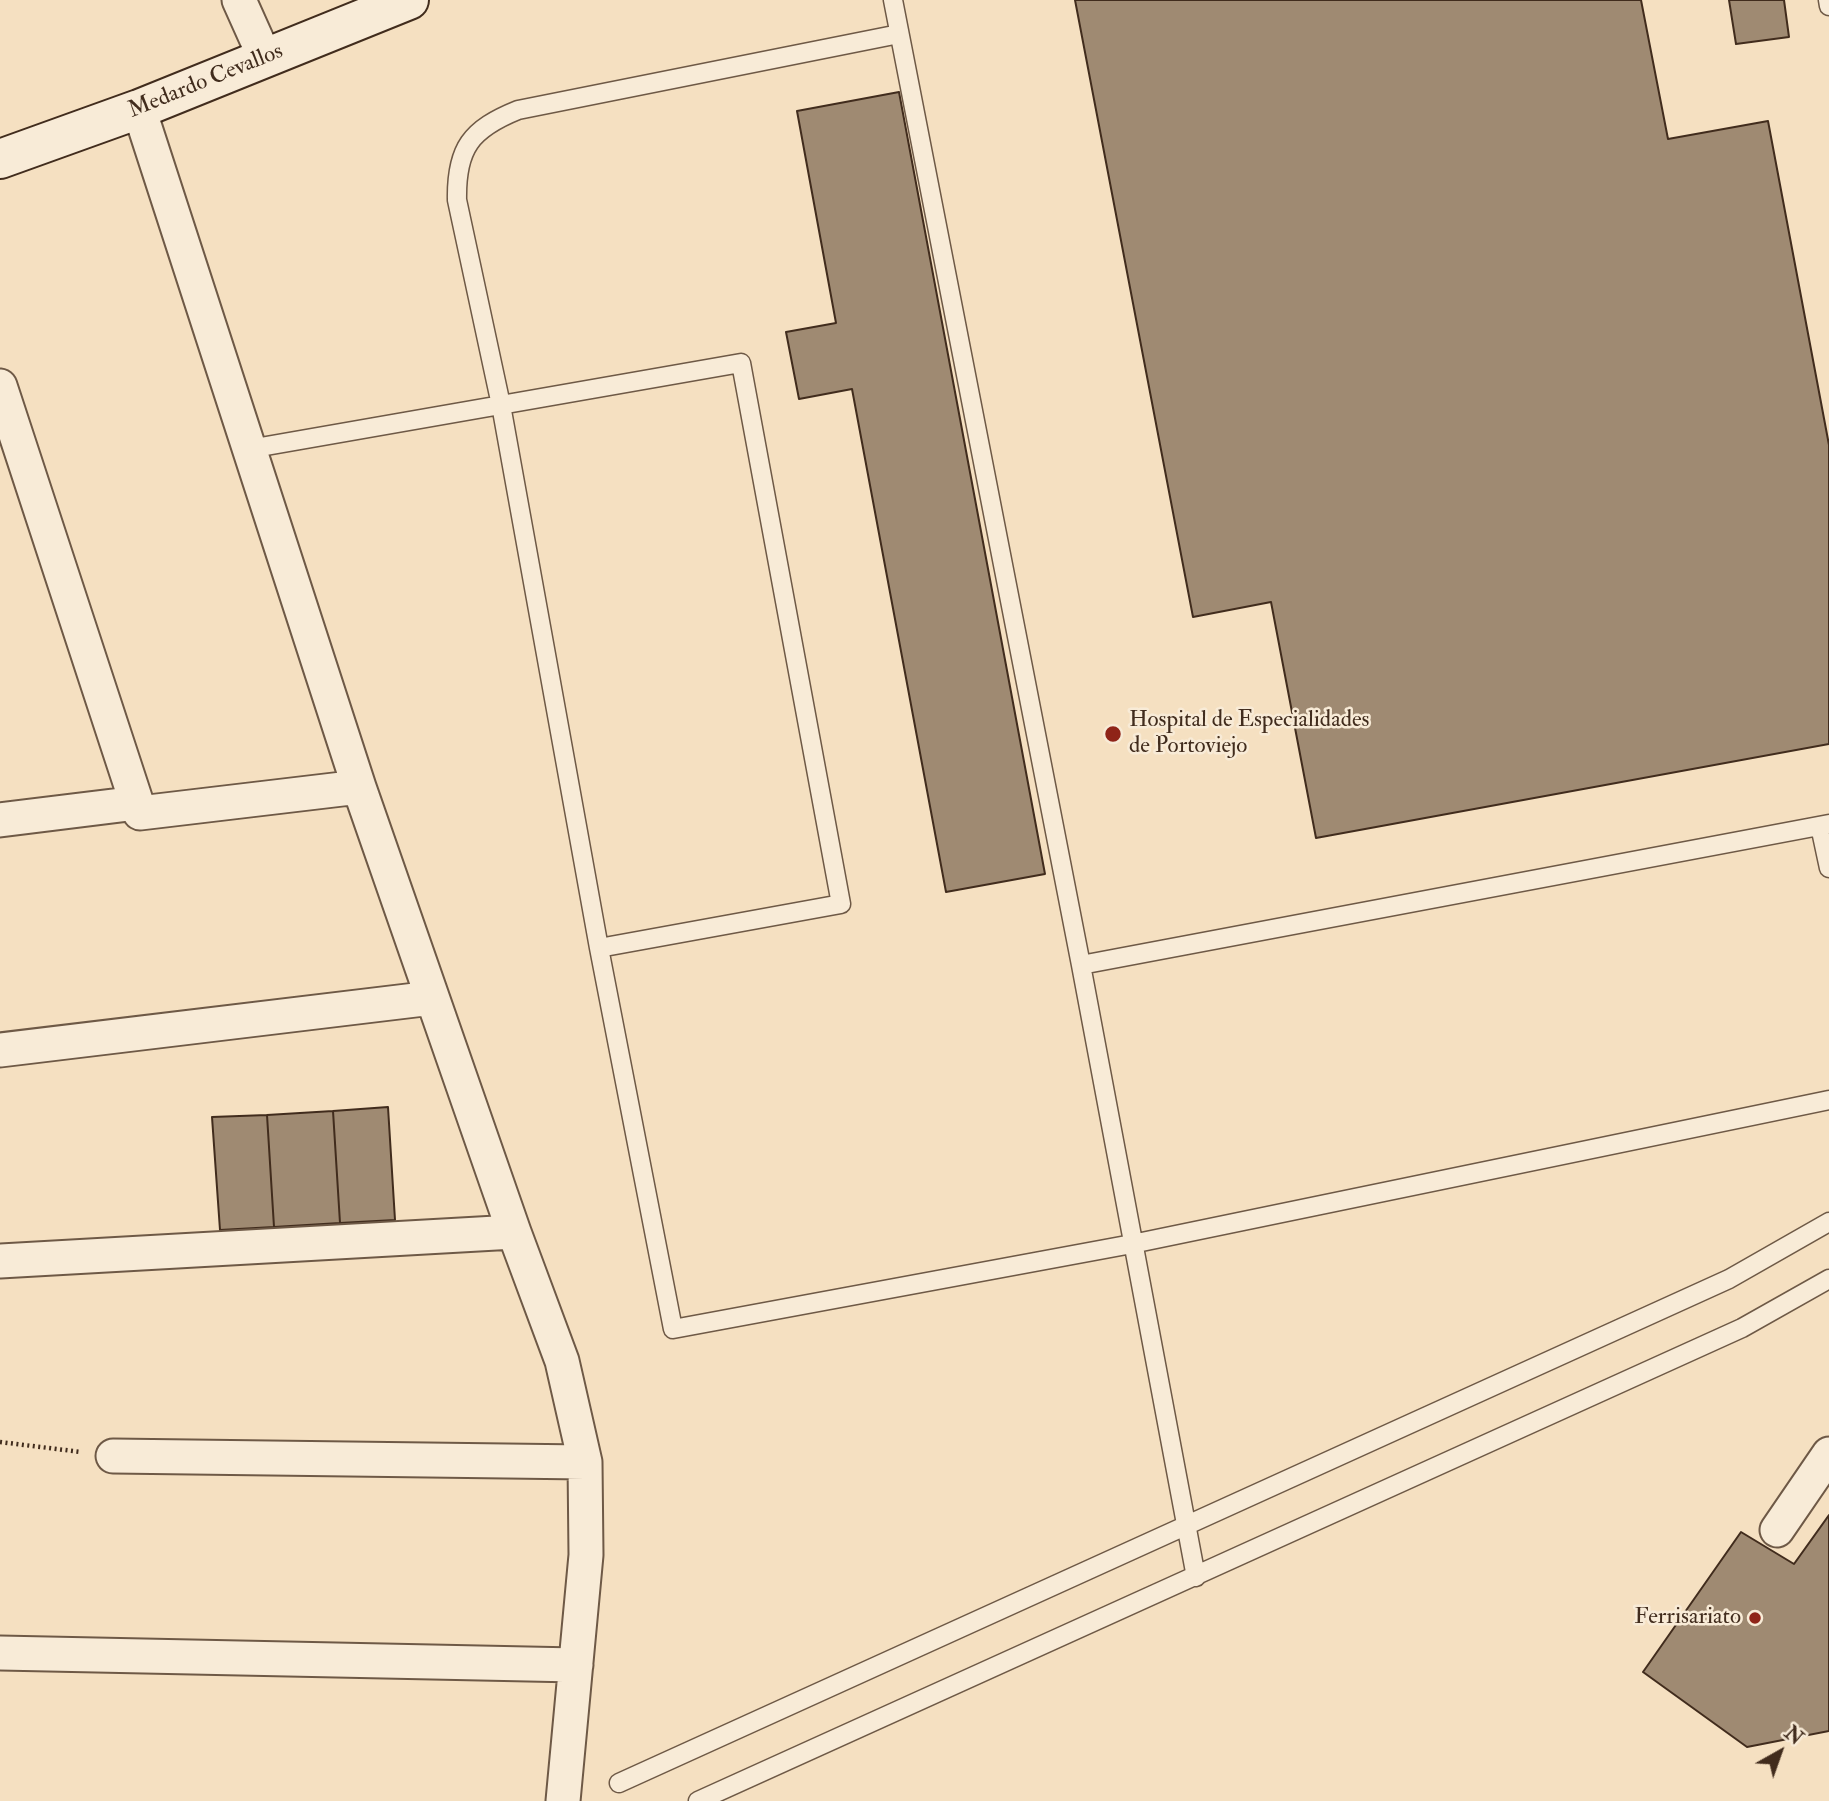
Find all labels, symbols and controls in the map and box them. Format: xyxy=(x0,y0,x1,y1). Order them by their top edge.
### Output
street label: Medardo Cevallos xyxy=(125,38,287,126)
place label: Hospital de Especialidades de Portoviejo xyxy=(1129,707,1369,761)
marker: Hospital de Especialidades de Portoviejo xyxy=(1103,724,1123,744)
place label: Ferrisariato xyxy=(1634,1604,1741,1632)
marker: Ferrisariato xyxy=(1747,1610,1763,1626)
north arrow xyxy=(1745,1717,1815,1787)
text: N xyxy=(1779,1721,1808,1751)

